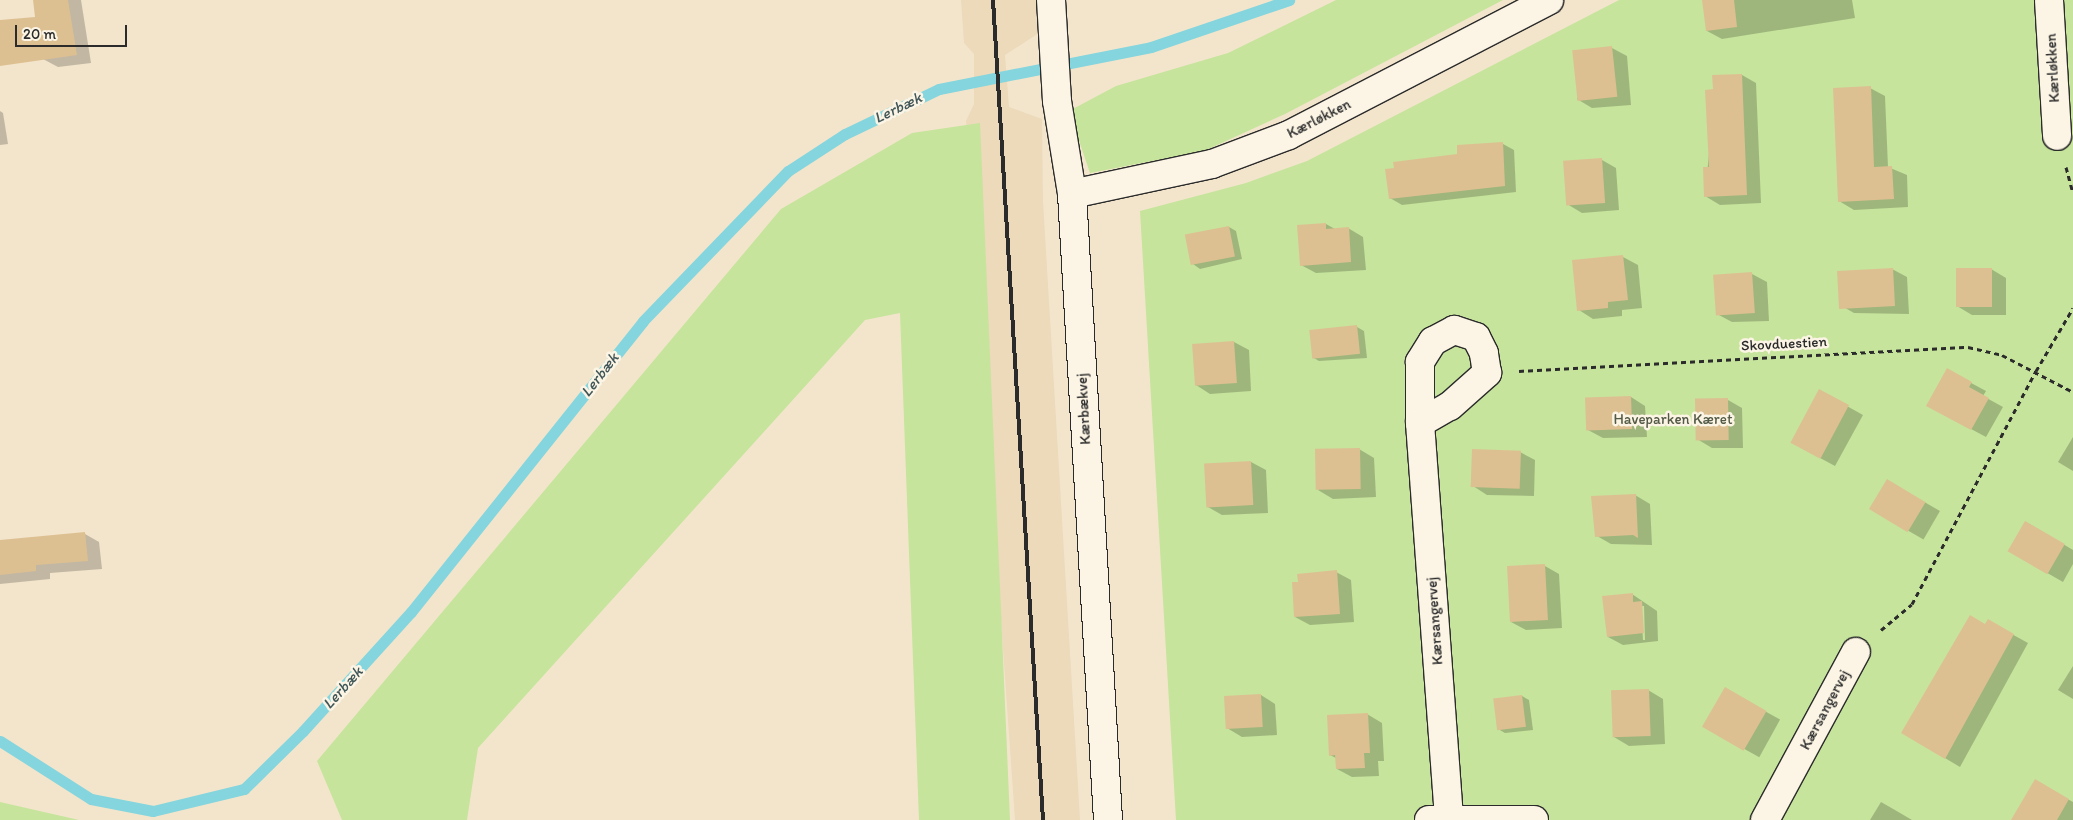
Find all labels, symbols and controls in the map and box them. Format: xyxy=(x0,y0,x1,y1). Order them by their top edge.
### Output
scale bar xyxy=(18,15,130,47)
text: 20 m xyxy=(23,25,56,43)
street label: Kærløkken xyxy=(2042,33,2064,103)
water label: Lerbæk xyxy=(871,88,925,128)
street label: Kærløkken xyxy=(1284,95,1354,143)
street label: Skovduestien xyxy=(1741,333,1827,355)
water label: Lerbæk xyxy=(577,349,623,401)
street label: Kærbækvej xyxy=(1073,373,1095,445)
park label: Haveparken Kæret xyxy=(1613,411,1733,429)
street label: Kærsangervej xyxy=(1423,576,1447,666)
water label: Lerbæk xyxy=(319,663,367,713)
street label: Kærsangervej xyxy=(1796,667,1854,753)

